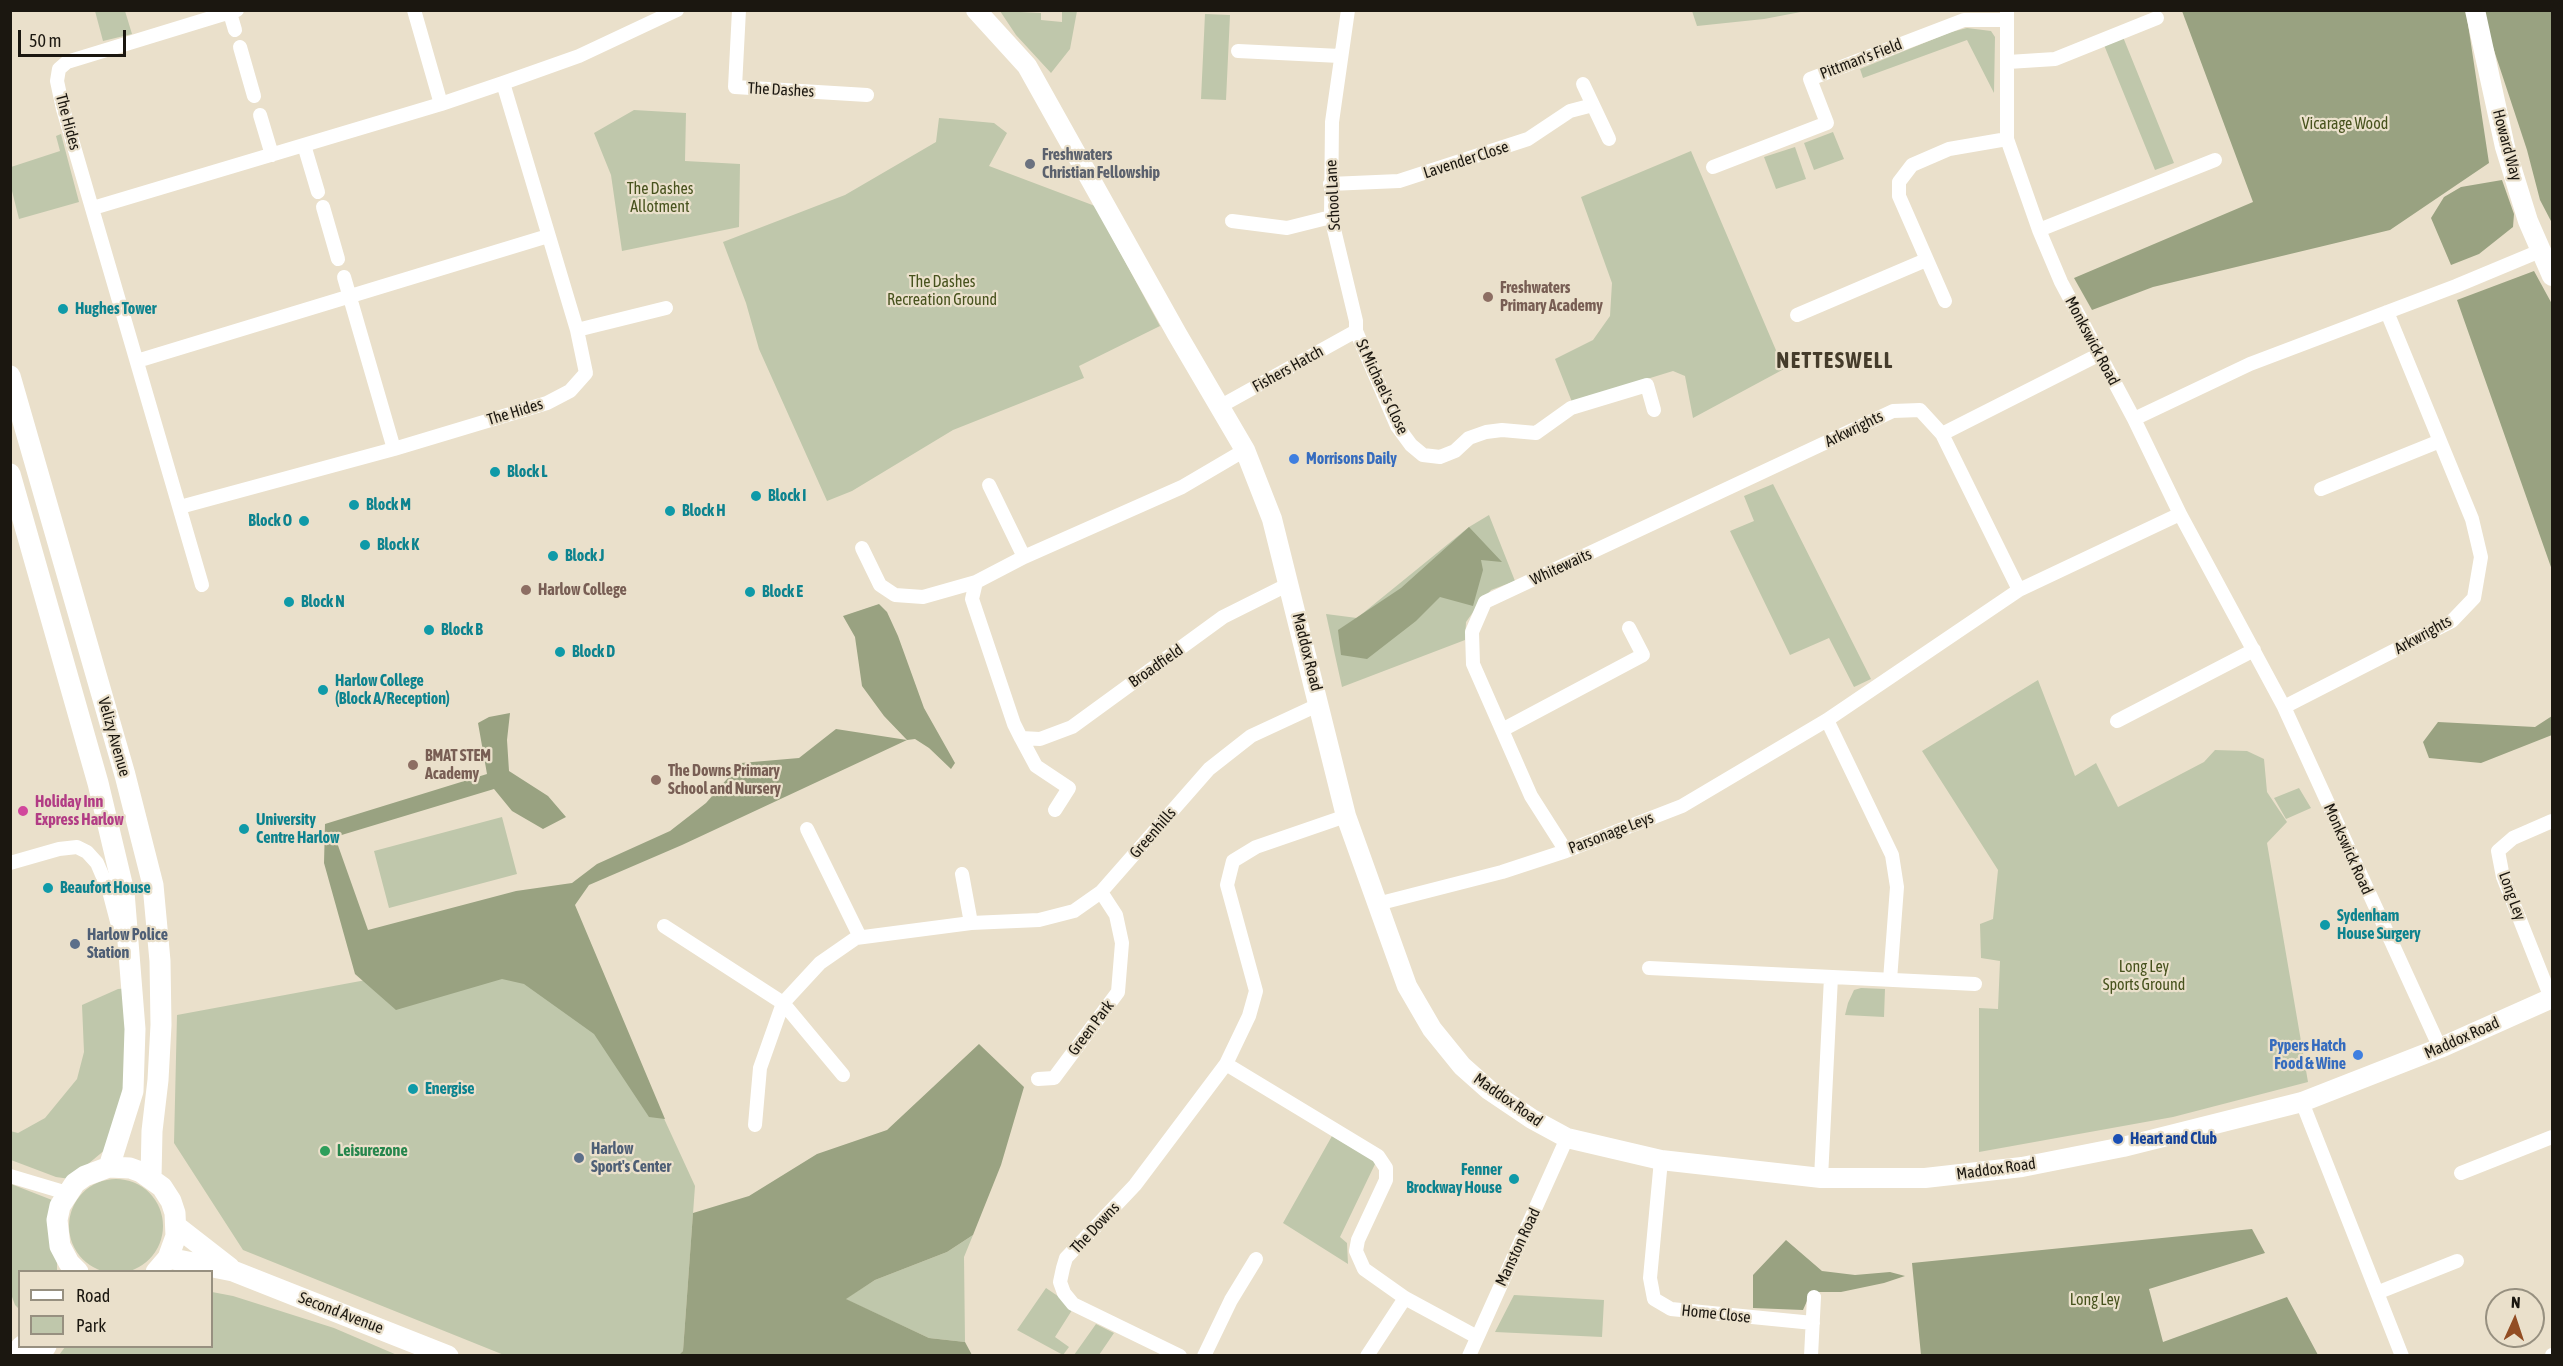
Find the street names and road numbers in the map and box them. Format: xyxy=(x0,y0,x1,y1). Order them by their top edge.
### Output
street label: Pittman's Field xyxy=(1817,35,1905,83)
street label: The Dashes xyxy=(747,79,815,101)
street label: The Hides xyxy=(51,92,85,152)
street label: Howard Way xyxy=(2488,107,2526,183)
street label: Lavender Close xyxy=(1421,137,1511,183)
street label: School Lane xyxy=(1322,159,1344,231)
street label: Monkswick Road xyxy=(2061,293,2123,389)
street label: St Michael's Close xyxy=(1352,336,1412,438)
street label: Fishers Hatch xyxy=(1249,342,1327,396)
street label: The Hides xyxy=(485,394,545,430)
street label: Arkwrights xyxy=(1822,407,1886,451)
street label: Whitewaits xyxy=(1527,544,1595,590)
street label: Maddox Road xyxy=(1288,611,1326,693)
street label: Arkwrights xyxy=(2391,611,2455,659)
street label: Broadfield xyxy=(1125,640,1187,692)
street label: Velizy Avenue xyxy=(94,695,134,779)
street label: Monkswick Road xyxy=(2319,801,2377,897)
street label: Greenhills xyxy=(1126,804,1180,862)
street label: Parsonage Leys xyxy=(1566,808,1656,858)
street label: Long Ley xyxy=(2494,869,2530,923)
street label: Green Park xyxy=(1064,997,1118,1059)
street label: Maddox Road xyxy=(2422,1013,2502,1063)
street label: Maddox Road xyxy=(1470,1069,1546,1131)
street label: Maddox Road xyxy=(1955,1154,2037,1184)
street label: The Downs xyxy=(1066,1198,1124,1258)
street label: Manston Road xyxy=(1492,1205,1544,1289)
street label: Second Avenue xyxy=(296,1288,386,1338)
street label: Home Close xyxy=(1680,1301,1752,1327)

